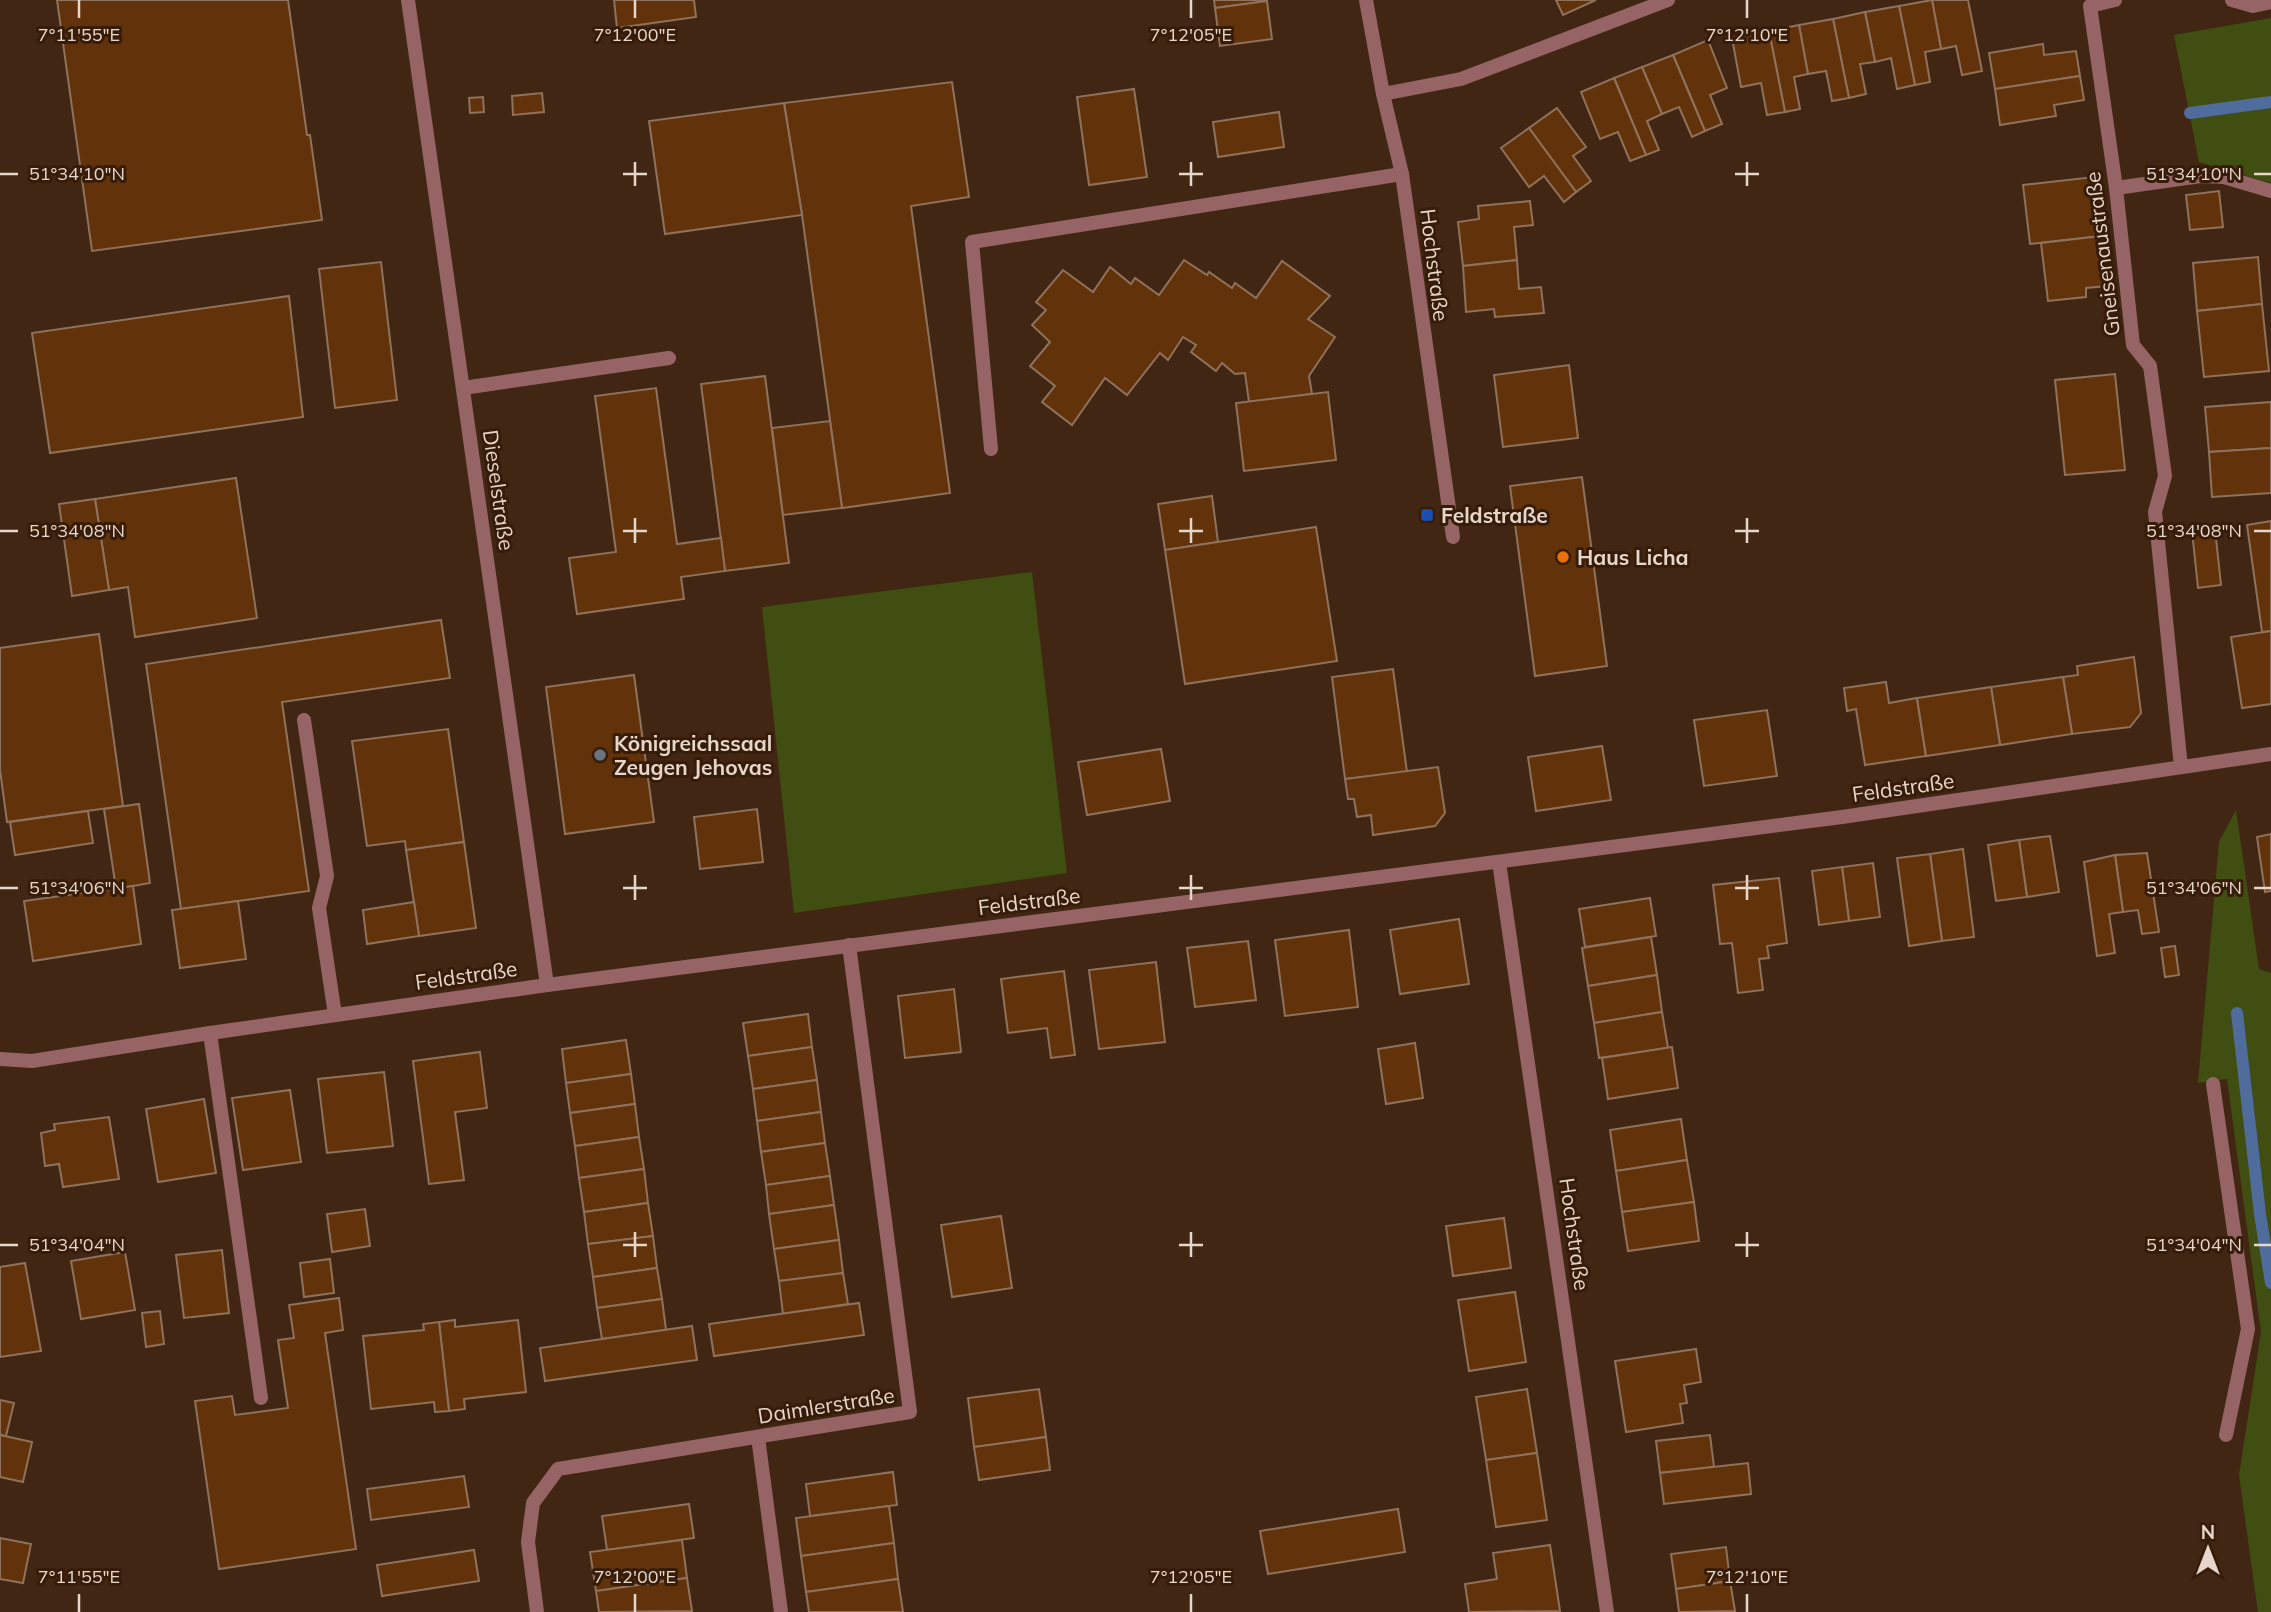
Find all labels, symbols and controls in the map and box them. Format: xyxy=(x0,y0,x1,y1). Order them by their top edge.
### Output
text: 7°11'55"E xyxy=(38,23,120,46)
text: 7°12'00"E xyxy=(594,23,676,46)
text: 7°12'05"E xyxy=(1150,23,1232,46)
text: 7°12'10"E xyxy=(1706,23,1788,46)
text: 51°34'10"N xyxy=(29,162,125,185)
text: 51°34'10"N xyxy=(2146,162,2242,185)
street label: Gneisenaustraße xyxy=(2079,170,2125,338)
street label: Hochstraße xyxy=(1415,207,1455,323)
street label: Dieselstraße xyxy=(478,428,520,552)
place label: Feldstraße xyxy=(1441,502,1548,528)
marker: Feldstraße xyxy=(1419,507,1435,523)
text: 51°34'08"N xyxy=(29,519,125,542)
text: 51°34'08"N xyxy=(2146,519,2242,542)
place label: Haus Licha xyxy=(1577,544,1689,570)
marker: Haus Licha xyxy=(1555,549,1571,565)
place label: Königreichssaal Zeugen Jehovas xyxy=(614,730,772,780)
marker: Königreichssaal Zeugen Jehovas xyxy=(592,747,608,763)
street label: Feldstraße xyxy=(1850,767,1956,807)
text: 51°34'06"N xyxy=(29,876,125,899)
text: 51°34'06"N xyxy=(2146,876,2242,899)
street label: Feldstraße xyxy=(976,882,1082,920)
street label: Feldstraße xyxy=(413,955,519,995)
street label: Hochstraße xyxy=(1554,1176,1596,1292)
text: 51°34'04"N xyxy=(29,1233,125,1256)
text: 51°34'04"N xyxy=(2146,1233,2242,1256)
street label: Daimlerstraße xyxy=(756,1381,896,1429)
north arrow xyxy=(2173,1514,2243,1584)
text: N xyxy=(2201,1520,2215,1544)
text: 7°11'55"E xyxy=(38,1565,120,1588)
text: 7°12'00"E xyxy=(594,1565,676,1588)
text: 7°12'05"E xyxy=(1150,1565,1232,1588)
text: 7°12'10"E xyxy=(1706,1565,1788,1588)

